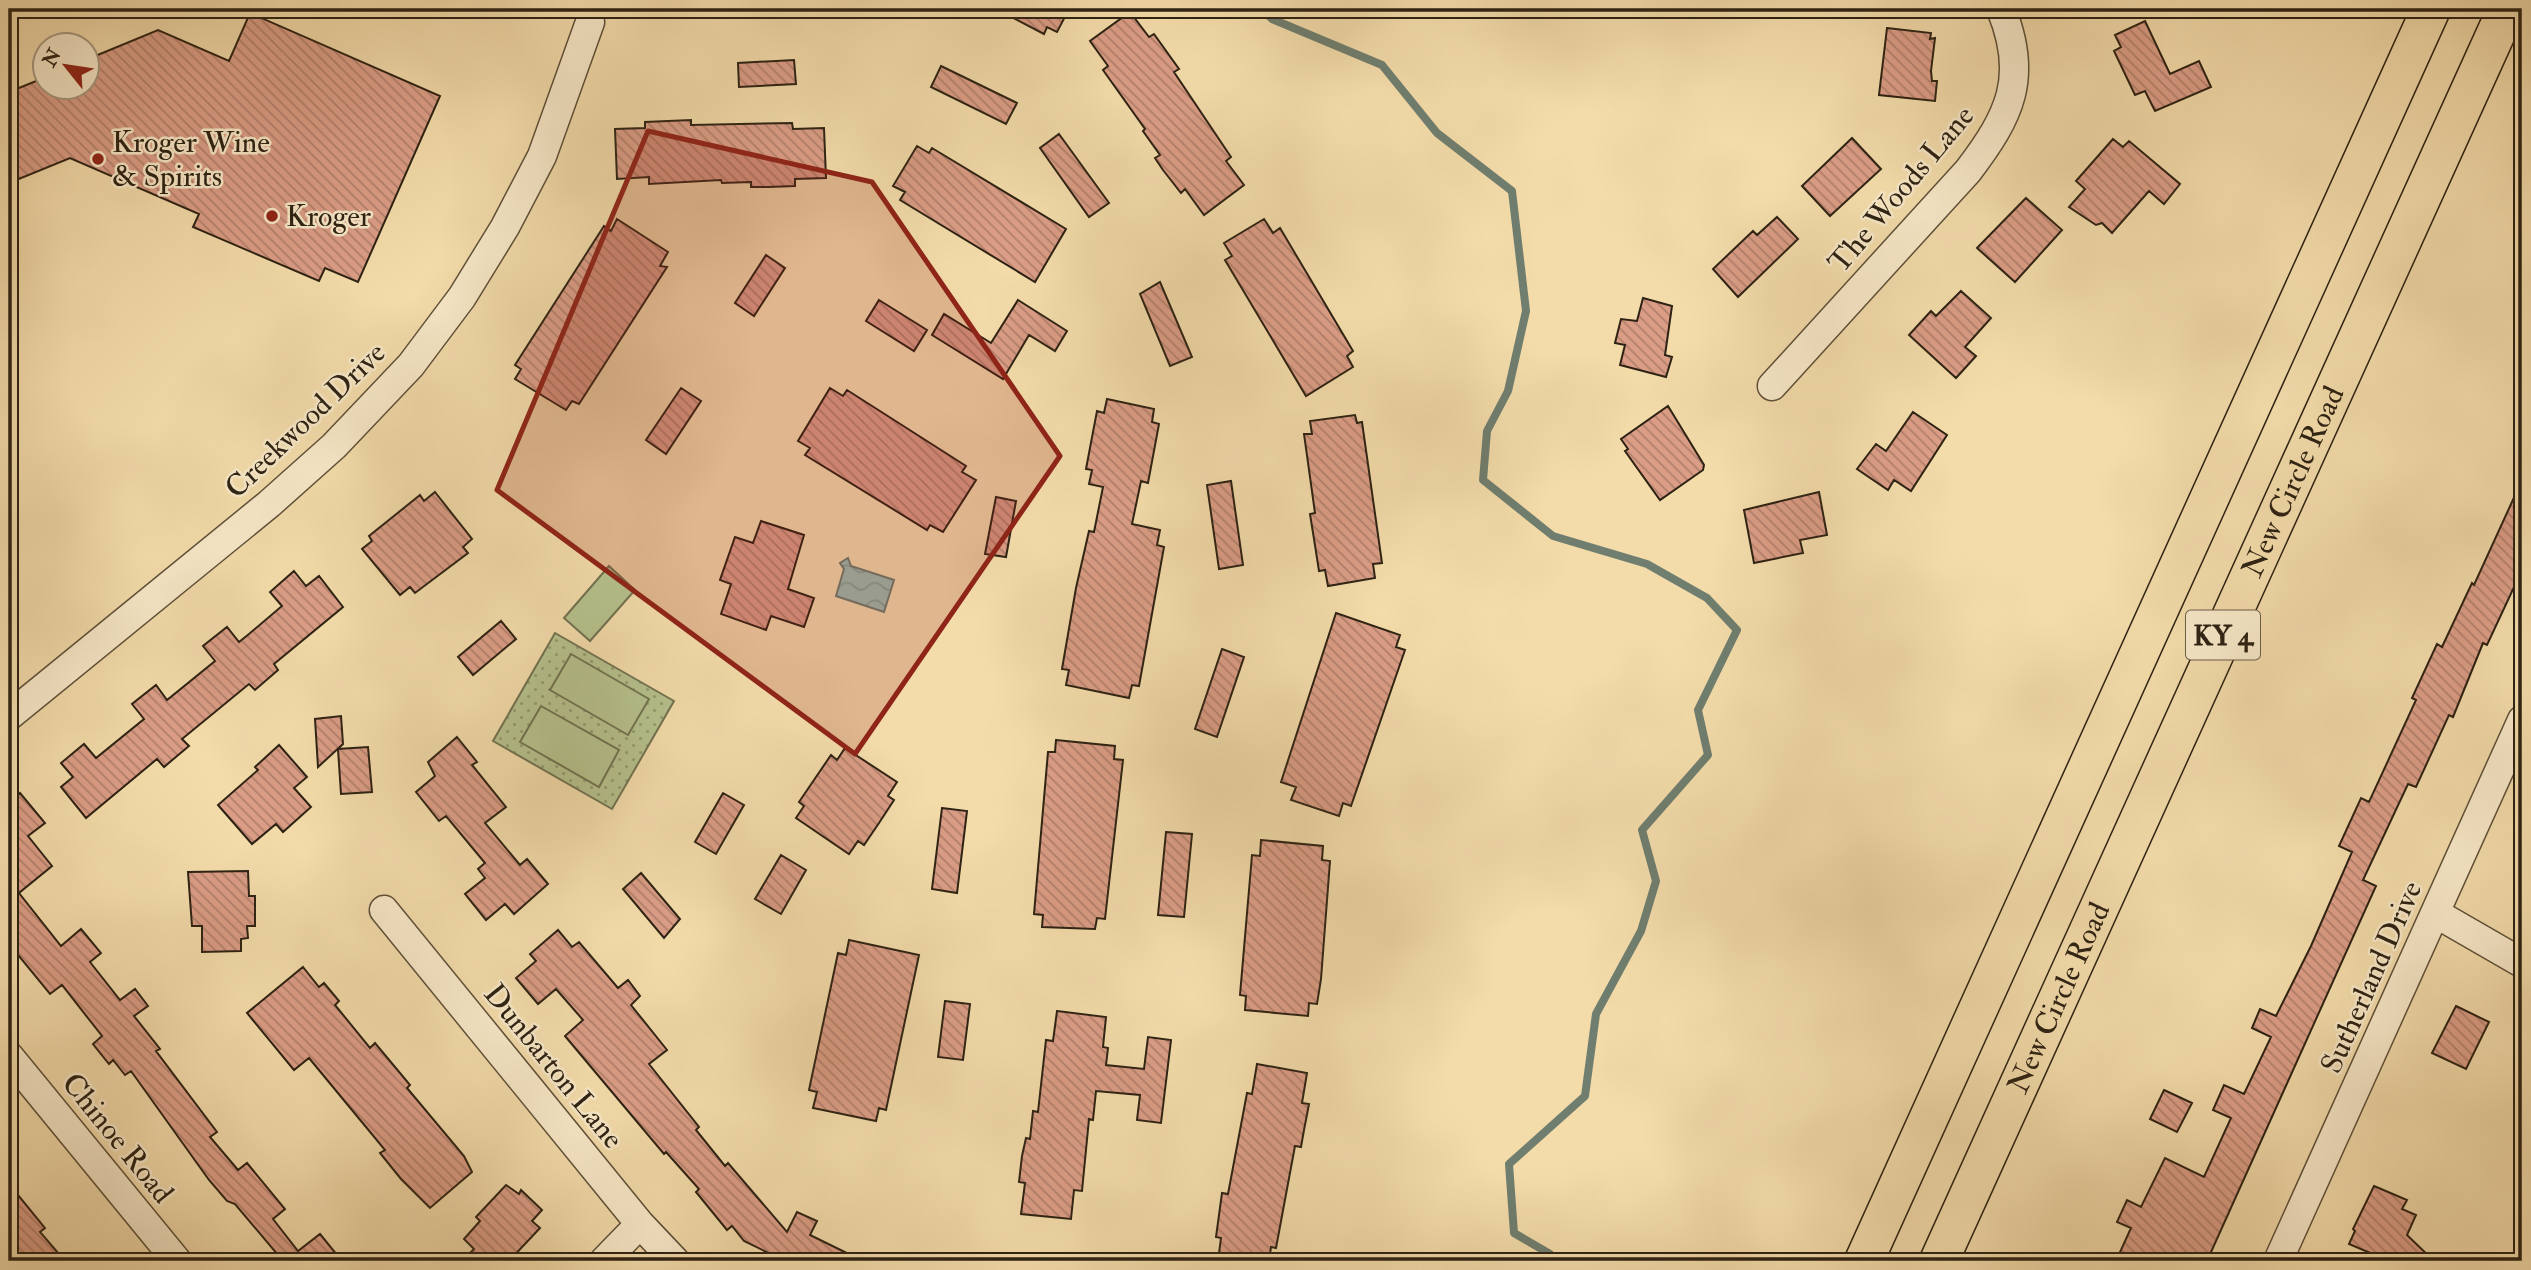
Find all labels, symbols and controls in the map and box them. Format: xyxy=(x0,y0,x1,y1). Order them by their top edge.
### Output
north arrow xyxy=(32,32,102,102)
text: N xyxy=(37,44,67,72)
street label: The Woods Lane xyxy=(1821,98,1982,281)
place label: Kroger Wine & Spirits xyxy=(112,124,270,195)
marker: Kroger Wine & Spirits xyxy=(90,151,106,167)
place label: Kroger xyxy=(286,198,371,235)
marker: Kroger xyxy=(264,208,280,224)
street label: Creekwood Drive xyxy=(217,334,393,506)
street label: New Circle Road xyxy=(2234,380,2353,583)
road number: KY 4 xyxy=(2186,610,2260,660)
street label: Sutherland Drive xyxy=(2313,875,2430,1079)
street label: New Circle Road xyxy=(2000,897,2118,1099)
street label: Dunbarton Lane xyxy=(476,976,631,1156)
street label: Chinoe Road xyxy=(54,1066,182,1211)

